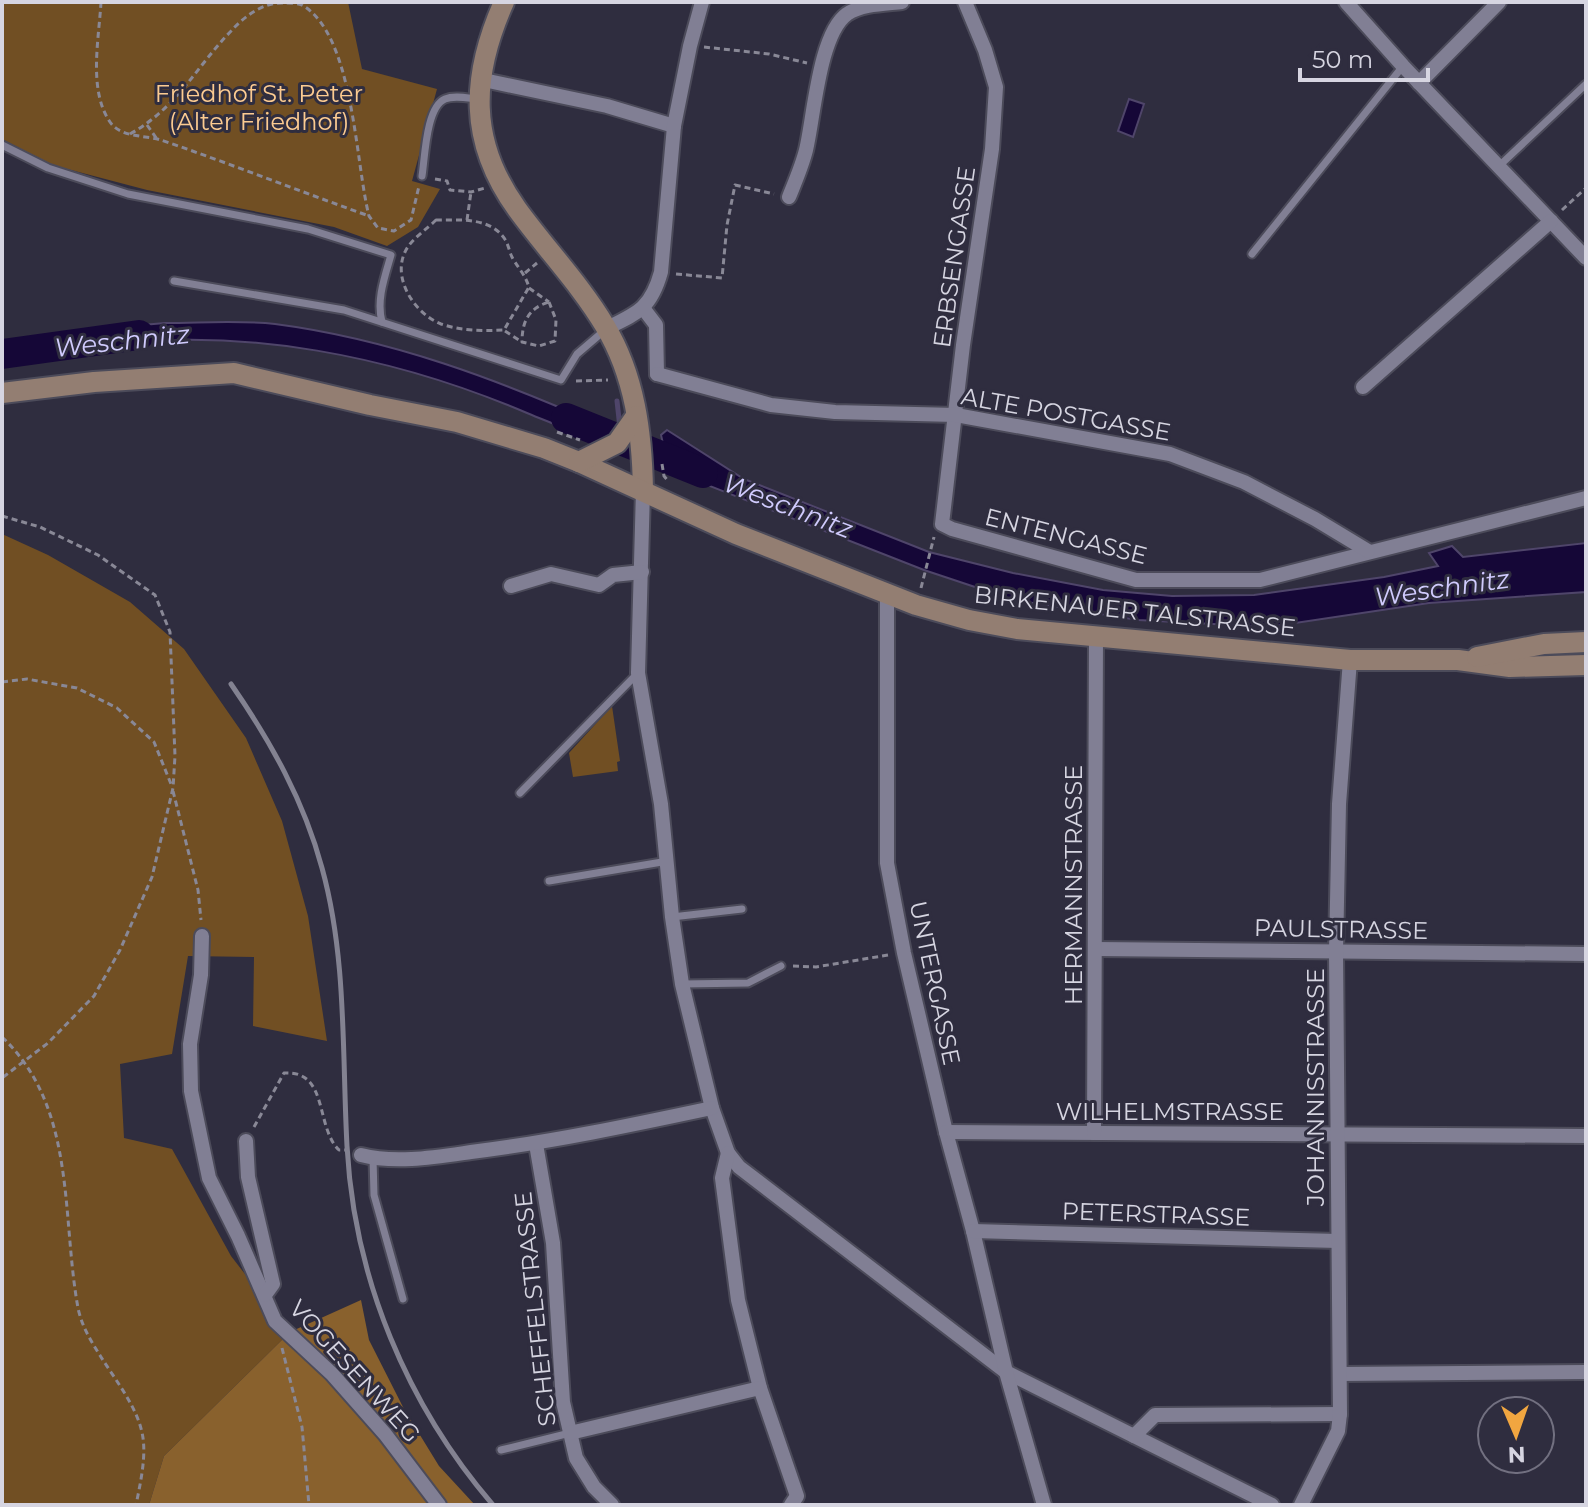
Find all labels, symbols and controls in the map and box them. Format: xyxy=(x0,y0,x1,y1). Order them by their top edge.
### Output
scale bar xyxy=(1300,32,1428,82)
text: 50 m xyxy=(1312,45,1373,74)
park label: Friedhof St. Peter (Alter Friedhof) xyxy=(155,79,363,136)
street label: ERBSENGASSE xyxy=(927,164,981,350)
water label: Weschnitz xyxy=(53,318,192,364)
street label: ALTE POSTGASSE xyxy=(959,381,1173,447)
water label: Weschnitz xyxy=(719,467,858,546)
street label: ENTENGASSE xyxy=(982,502,1150,570)
water label: Weschnitz xyxy=(1373,563,1512,613)
street label: BIRKENAUER TALSTRASSE xyxy=(973,580,1297,642)
street label: HERMANNSTRASSE xyxy=(1059,765,1088,1005)
street label: UNTERGASSE xyxy=(903,898,967,1068)
street label: PAULSTRASSE xyxy=(1254,913,1428,945)
street label: JOHANNISSTRASSE xyxy=(1301,968,1330,1207)
street label: WILHELMSTRASSE xyxy=(1056,1097,1284,1126)
street label: SCHEFFELSTRASSE xyxy=(508,1190,562,1428)
street label: PETERSTRASSE xyxy=(1061,1196,1251,1232)
street label: VOGESENWEG xyxy=(283,1294,427,1448)
north arrow xyxy=(1476,1395,1556,1475)
text: N xyxy=(1507,1441,1526,1468)

